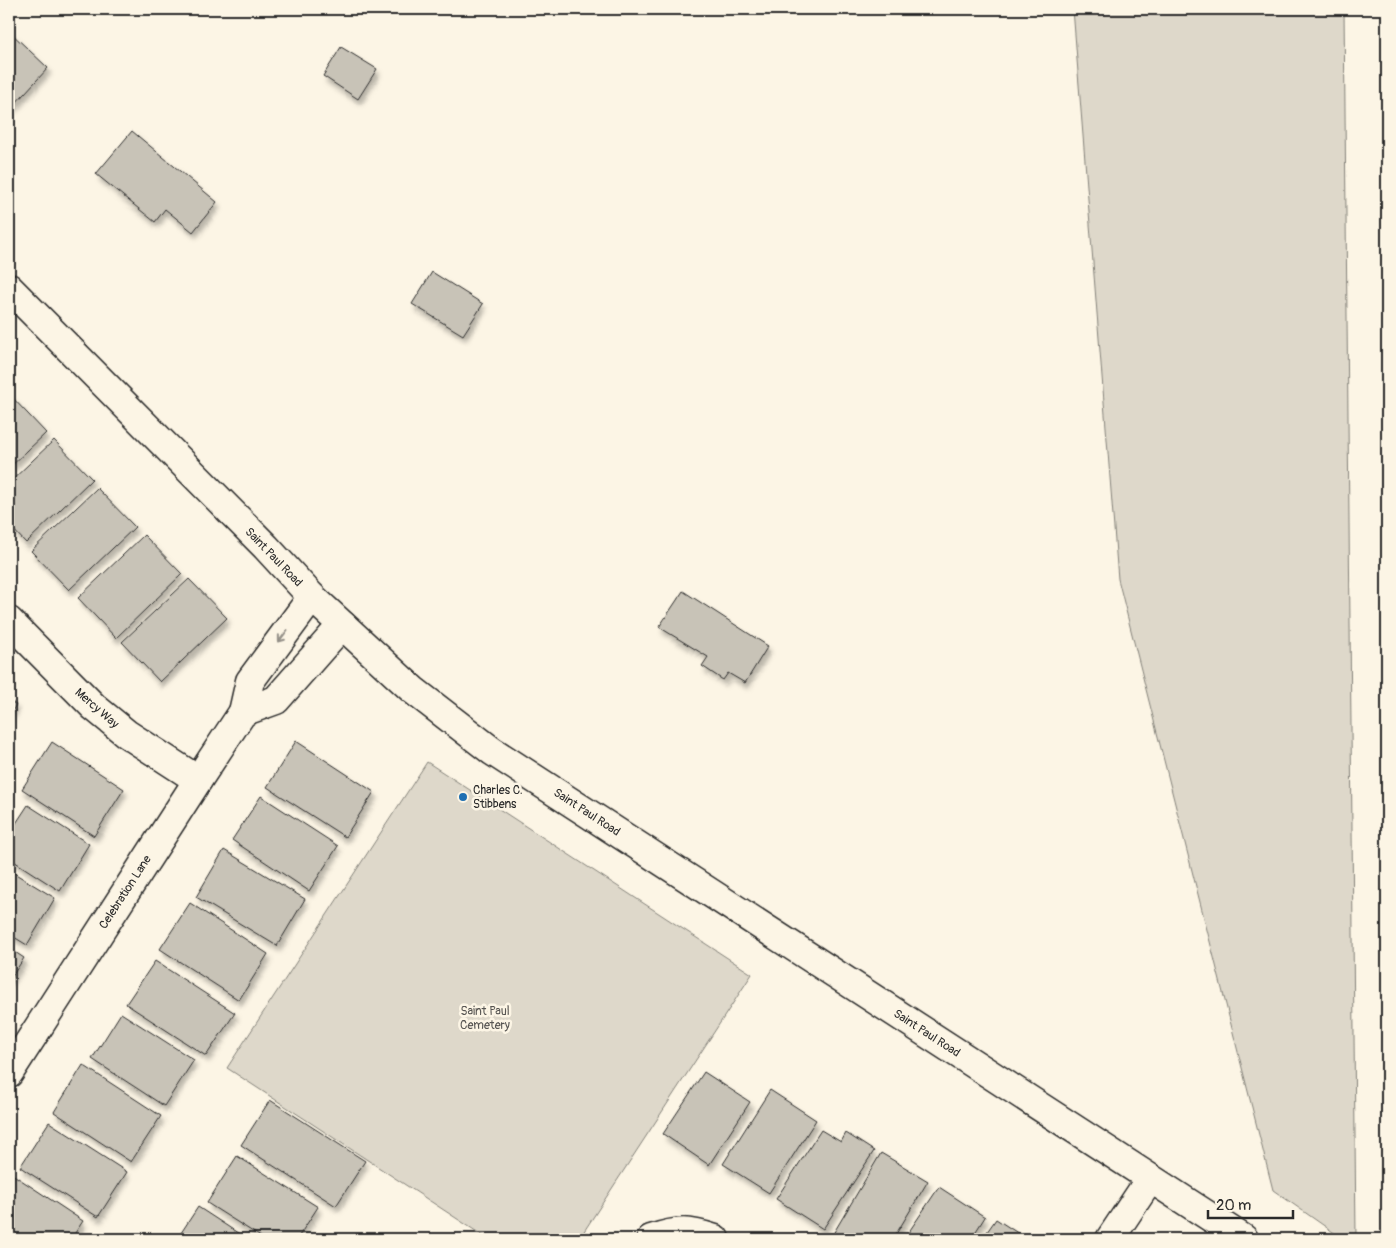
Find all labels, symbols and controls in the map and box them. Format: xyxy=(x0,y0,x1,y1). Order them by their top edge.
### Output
street label: Saint Paul Road xyxy=(242,525,306,590)
one-way arrow xyxy=(278,629,288,643)
street label: Mercy Way xyxy=(72,685,122,732)
place label: Charles C. Stibbens xyxy=(473,783,523,812)
street label: Saint Paul Road xyxy=(551,785,623,840)
marker: Charles C. Stibbens xyxy=(457,791,469,803)
street label: Celebration Lane xyxy=(96,853,155,932)
park label: Saint Paul Cemetery xyxy=(460,1004,510,1033)
street label: Saint Paul Road xyxy=(891,1006,963,1061)
scale bar xyxy=(1208,1188,1294,1220)
text: 20 m xyxy=(1216,1196,1251,1215)

